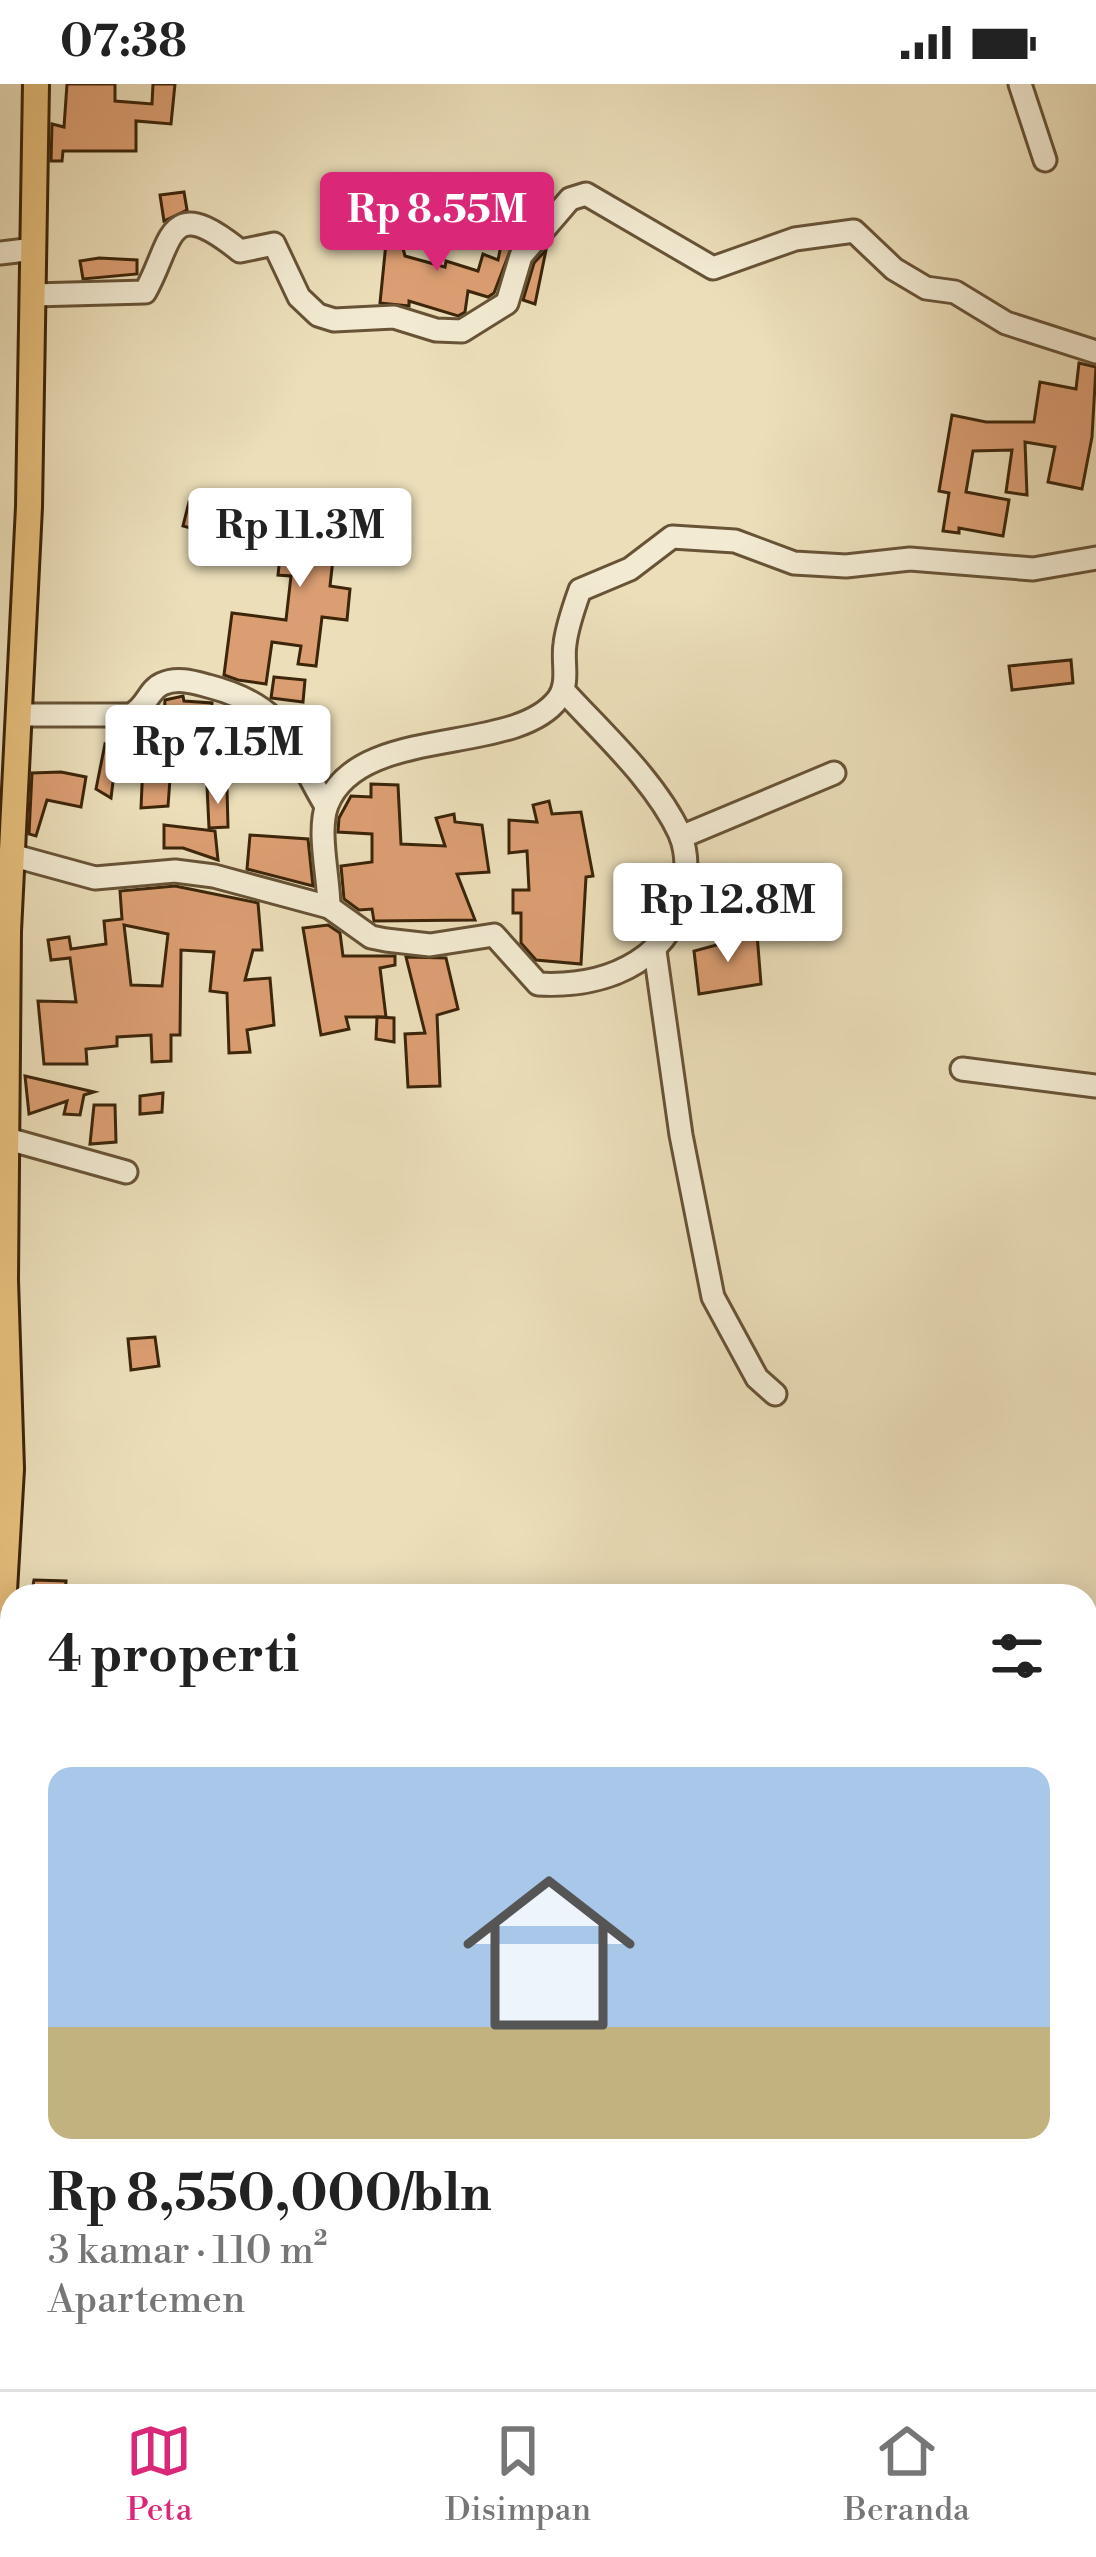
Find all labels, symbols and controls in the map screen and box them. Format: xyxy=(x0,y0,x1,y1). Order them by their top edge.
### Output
text: 07:38 xyxy=(60,14,187,71)
pin: Rp 8.55M xyxy=(313,172,561,274)
text: Rp 8.55M xyxy=(347,186,527,235)
pin: Rp 11.3M xyxy=(176,488,424,590)
text: Rp 11.3M xyxy=(215,502,385,551)
pin: Rp 7.15M xyxy=(94,705,342,807)
text: Rp 7.15M xyxy=(132,719,304,768)
pin: Rp 12.8M xyxy=(604,863,852,965)
text: Rp 12.8M xyxy=(640,877,816,926)
icon: filters xyxy=(984,1623,1050,1689)
text: 4 properti xyxy=(48,1624,299,1688)
icon: home xyxy=(441,1845,657,2061)
text: Rp 8,550,000/bln xyxy=(48,2163,492,2227)
text: 3 kamar · 110 m² xyxy=(48,2227,328,2276)
text: Apartemen xyxy=(48,2276,245,2325)
tab: Peta xyxy=(126,2418,192,2531)
tab: Disimpan xyxy=(445,2418,591,2531)
tab: Beranda xyxy=(844,2418,970,2531)

